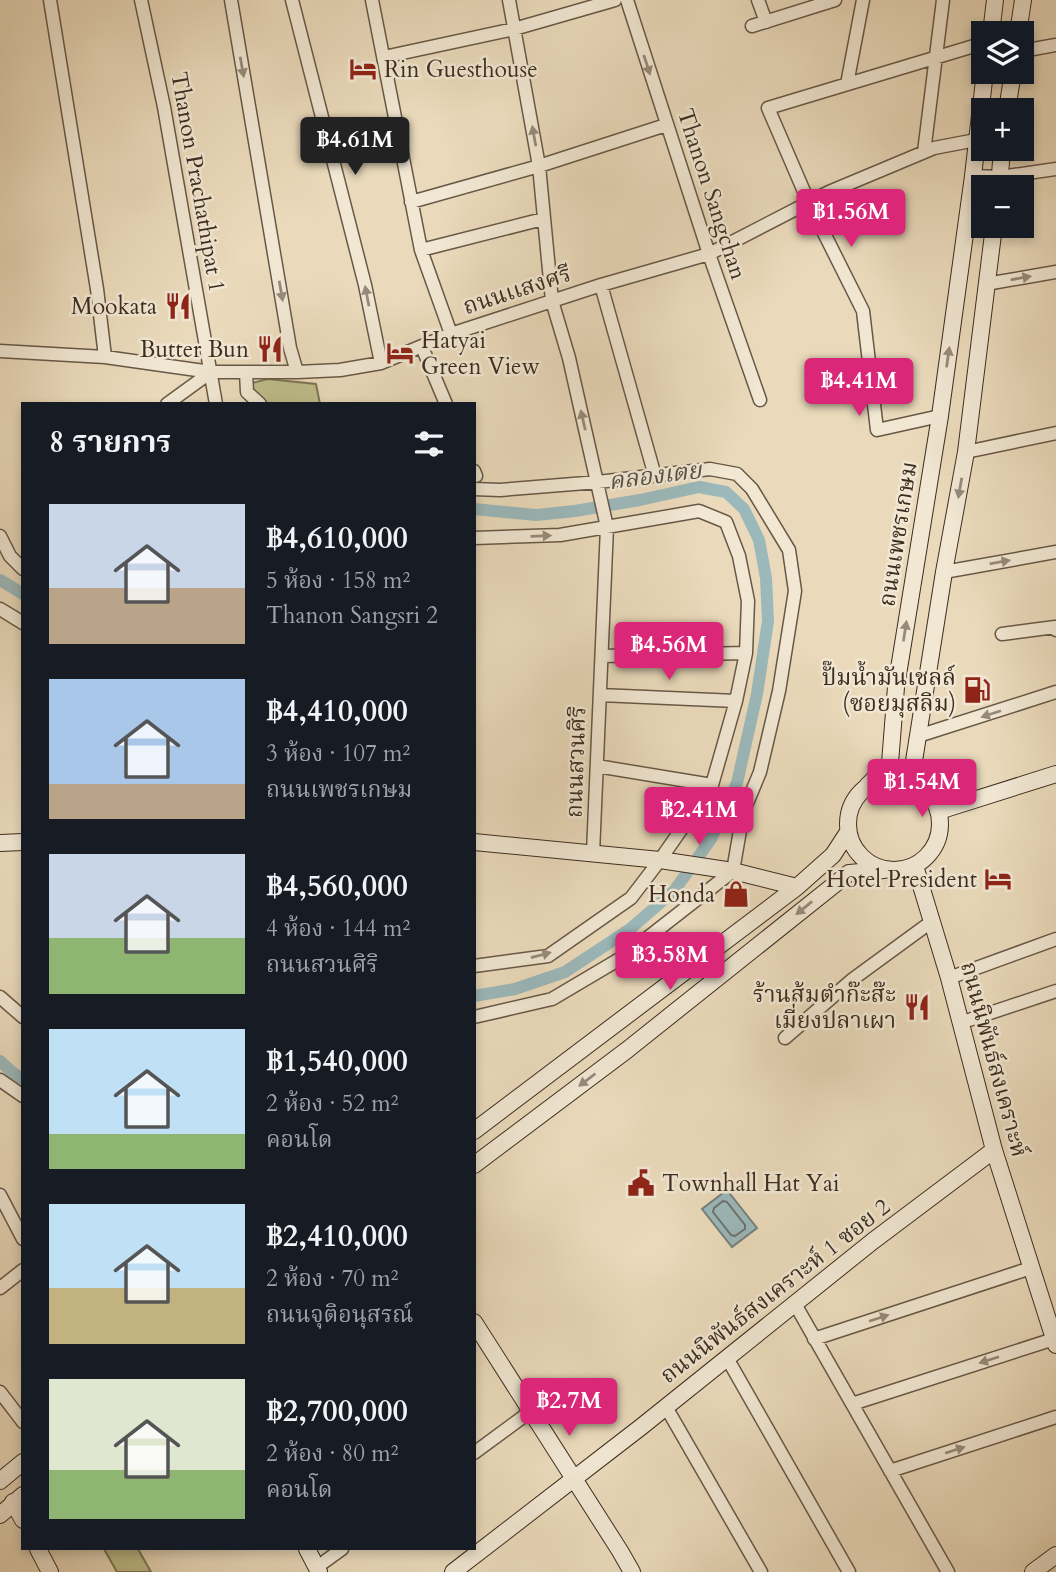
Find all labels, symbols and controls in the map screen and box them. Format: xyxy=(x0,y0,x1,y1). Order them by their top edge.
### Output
map controls xyxy=(971,21,1034,238)
button: layers xyxy=(971,21,1034,84)
hotel icon: Rin Guesthouse xyxy=(348,54,378,84)
place label: Rin Guesthouse xyxy=(384,54,538,85)
one-way arrow xyxy=(643,55,653,76)
one-way arrow xyxy=(237,56,248,78)
street label: Thanon Prachathipat 1 xyxy=(163,70,233,294)
button: + xyxy=(971,98,1034,161)
street label: Thanon Sangchan xyxy=(670,105,754,283)
pin: ฿4.61M xyxy=(298,118,412,177)
text: ฿4.61M xyxy=(316,124,394,155)
one-way arrow xyxy=(528,125,539,147)
button: − xyxy=(971,175,1034,238)
pin: ฿1.56M xyxy=(794,190,908,249)
text: ฿1.56M xyxy=(812,196,890,227)
street label: ถนนเเสงศรี xyxy=(459,258,575,322)
one-way arrow xyxy=(1010,272,1032,283)
one-way arrow xyxy=(276,281,287,303)
one-way arrow xyxy=(362,285,373,307)
place label: Mookata xyxy=(71,291,157,322)
restaurant icon: Mookata xyxy=(163,291,193,321)
place label: Hatyai Green View xyxy=(421,325,541,382)
place label: Butter Bun xyxy=(140,334,249,365)
restaurant icon: Butter Bun xyxy=(255,334,285,364)
hotel icon: Hatyai Green View xyxy=(385,338,415,368)
one-way arrow xyxy=(943,346,954,368)
pin: ฿4.41M xyxy=(802,358,916,418)
text: ฿4.41M xyxy=(820,365,898,396)
one-way arrow xyxy=(578,409,589,431)
text: 8 รายการ xyxy=(49,422,171,463)
icon: filters xyxy=(410,425,448,463)
water label: คลองเตย xyxy=(607,454,705,498)
street label: ถนนเพชรเกษม xyxy=(871,459,925,609)
one-way arrow xyxy=(954,477,965,499)
text: ฿4,610,000 xyxy=(266,518,408,559)
one-way arrow xyxy=(530,530,552,542)
icon: home xyxy=(105,532,189,616)
one-way arrow xyxy=(989,556,1011,567)
text: 5 ห้อง · 158 m² xyxy=(266,565,410,596)
text: Thanon Sangsri 2 xyxy=(266,600,438,631)
one-way arrow xyxy=(900,619,911,641)
pin: ฿4.56M xyxy=(612,622,726,682)
text: ฿4.56M xyxy=(630,629,708,660)
place label: ปั๊มน้ำมันเชลล์ (ซอยมุสลิม) xyxy=(822,660,956,719)
fuel station icon: ปั๊มน้ำมันเชลล์ (ซอยมุสลิม) xyxy=(962,675,992,705)
text: ฿4,410,000 xyxy=(266,691,408,732)
street label: ถนนสวนศิริ xyxy=(559,705,593,819)
icon: home xyxy=(105,707,189,791)
one-way arrow xyxy=(981,709,1002,719)
text: 3 ห้อง · 107 m² xyxy=(266,738,410,769)
pin: ฿1.54M xyxy=(865,760,979,819)
text: ฿1.54M xyxy=(883,766,961,797)
text: ถนนเพชรเกษม xyxy=(266,774,412,805)
pin: ฿2.41M xyxy=(642,788,756,847)
text: ฿2.41M xyxy=(660,794,738,825)
place label: Hotel President xyxy=(826,864,977,895)
hotel icon: Hotel President xyxy=(983,864,1013,894)
text: ฿4,560,000 xyxy=(266,866,408,907)
place label: Honda xyxy=(648,879,715,910)
shop icon: Honda xyxy=(721,879,751,909)
icon: home xyxy=(105,882,189,966)
one-way arrow xyxy=(795,901,813,915)
text: 4 ห้อง · 144 m² xyxy=(266,913,410,944)
pin: ฿3.58M xyxy=(613,932,727,992)
text: ฿3.58M xyxy=(631,939,709,970)
text: ถนนสวนศิริ xyxy=(266,949,378,980)
one-way arrow xyxy=(531,950,552,960)
street label: ถนนนิพันธ์สงเคราะห์ xyxy=(953,958,1035,1160)
place label: ร้านส้มตำก๊ะส๊ะ เมี่ยงปลาเผา xyxy=(753,979,896,1036)
restaurant icon: ร้านส้มตำก๊ะส๊ะ เมี่ยงปลาเผา xyxy=(902,992,932,1022)
text: ฿1,540,000 xyxy=(266,1041,408,1082)
icon: home xyxy=(105,1057,189,1141)
one-way arrow xyxy=(578,1073,596,1087)
text: 2 ห้อง · 52 m² xyxy=(266,1088,398,1119)
text: คอนโด xyxy=(266,1124,333,1155)
public building icon: Townhall Hat Yai xyxy=(626,1168,656,1198)
place label: Townhall Hat Yai xyxy=(662,1168,839,1199)
street label: ถนนนิพันธ์สงเคราะห์ 1 ซอย 2 xyxy=(654,1191,896,1391)
text: ฿2,410,000 xyxy=(266,1216,408,1257)
icon: home xyxy=(105,1232,189,1316)
text: 2 ห้อง · 70 m² xyxy=(266,1263,398,1294)
text: ถนนจุติอนุสรณ์ xyxy=(266,1299,414,1330)
one-way arrow xyxy=(869,1312,890,1323)
one-way arrow xyxy=(978,1355,999,1366)
pin: ฿2.7M xyxy=(520,1378,618,1438)
text: ฿2.7M xyxy=(536,1385,602,1416)
text: ฿2,700,000 xyxy=(266,1391,408,1432)
icon: home xyxy=(105,1407,189,1491)
text: 2 ห้อง · 80 m² xyxy=(266,1438,398,1469)
one-way arrow xyxy=(945,1444,966,1455)
text: คอนโด xyxy=(266,1474,333,1505)

